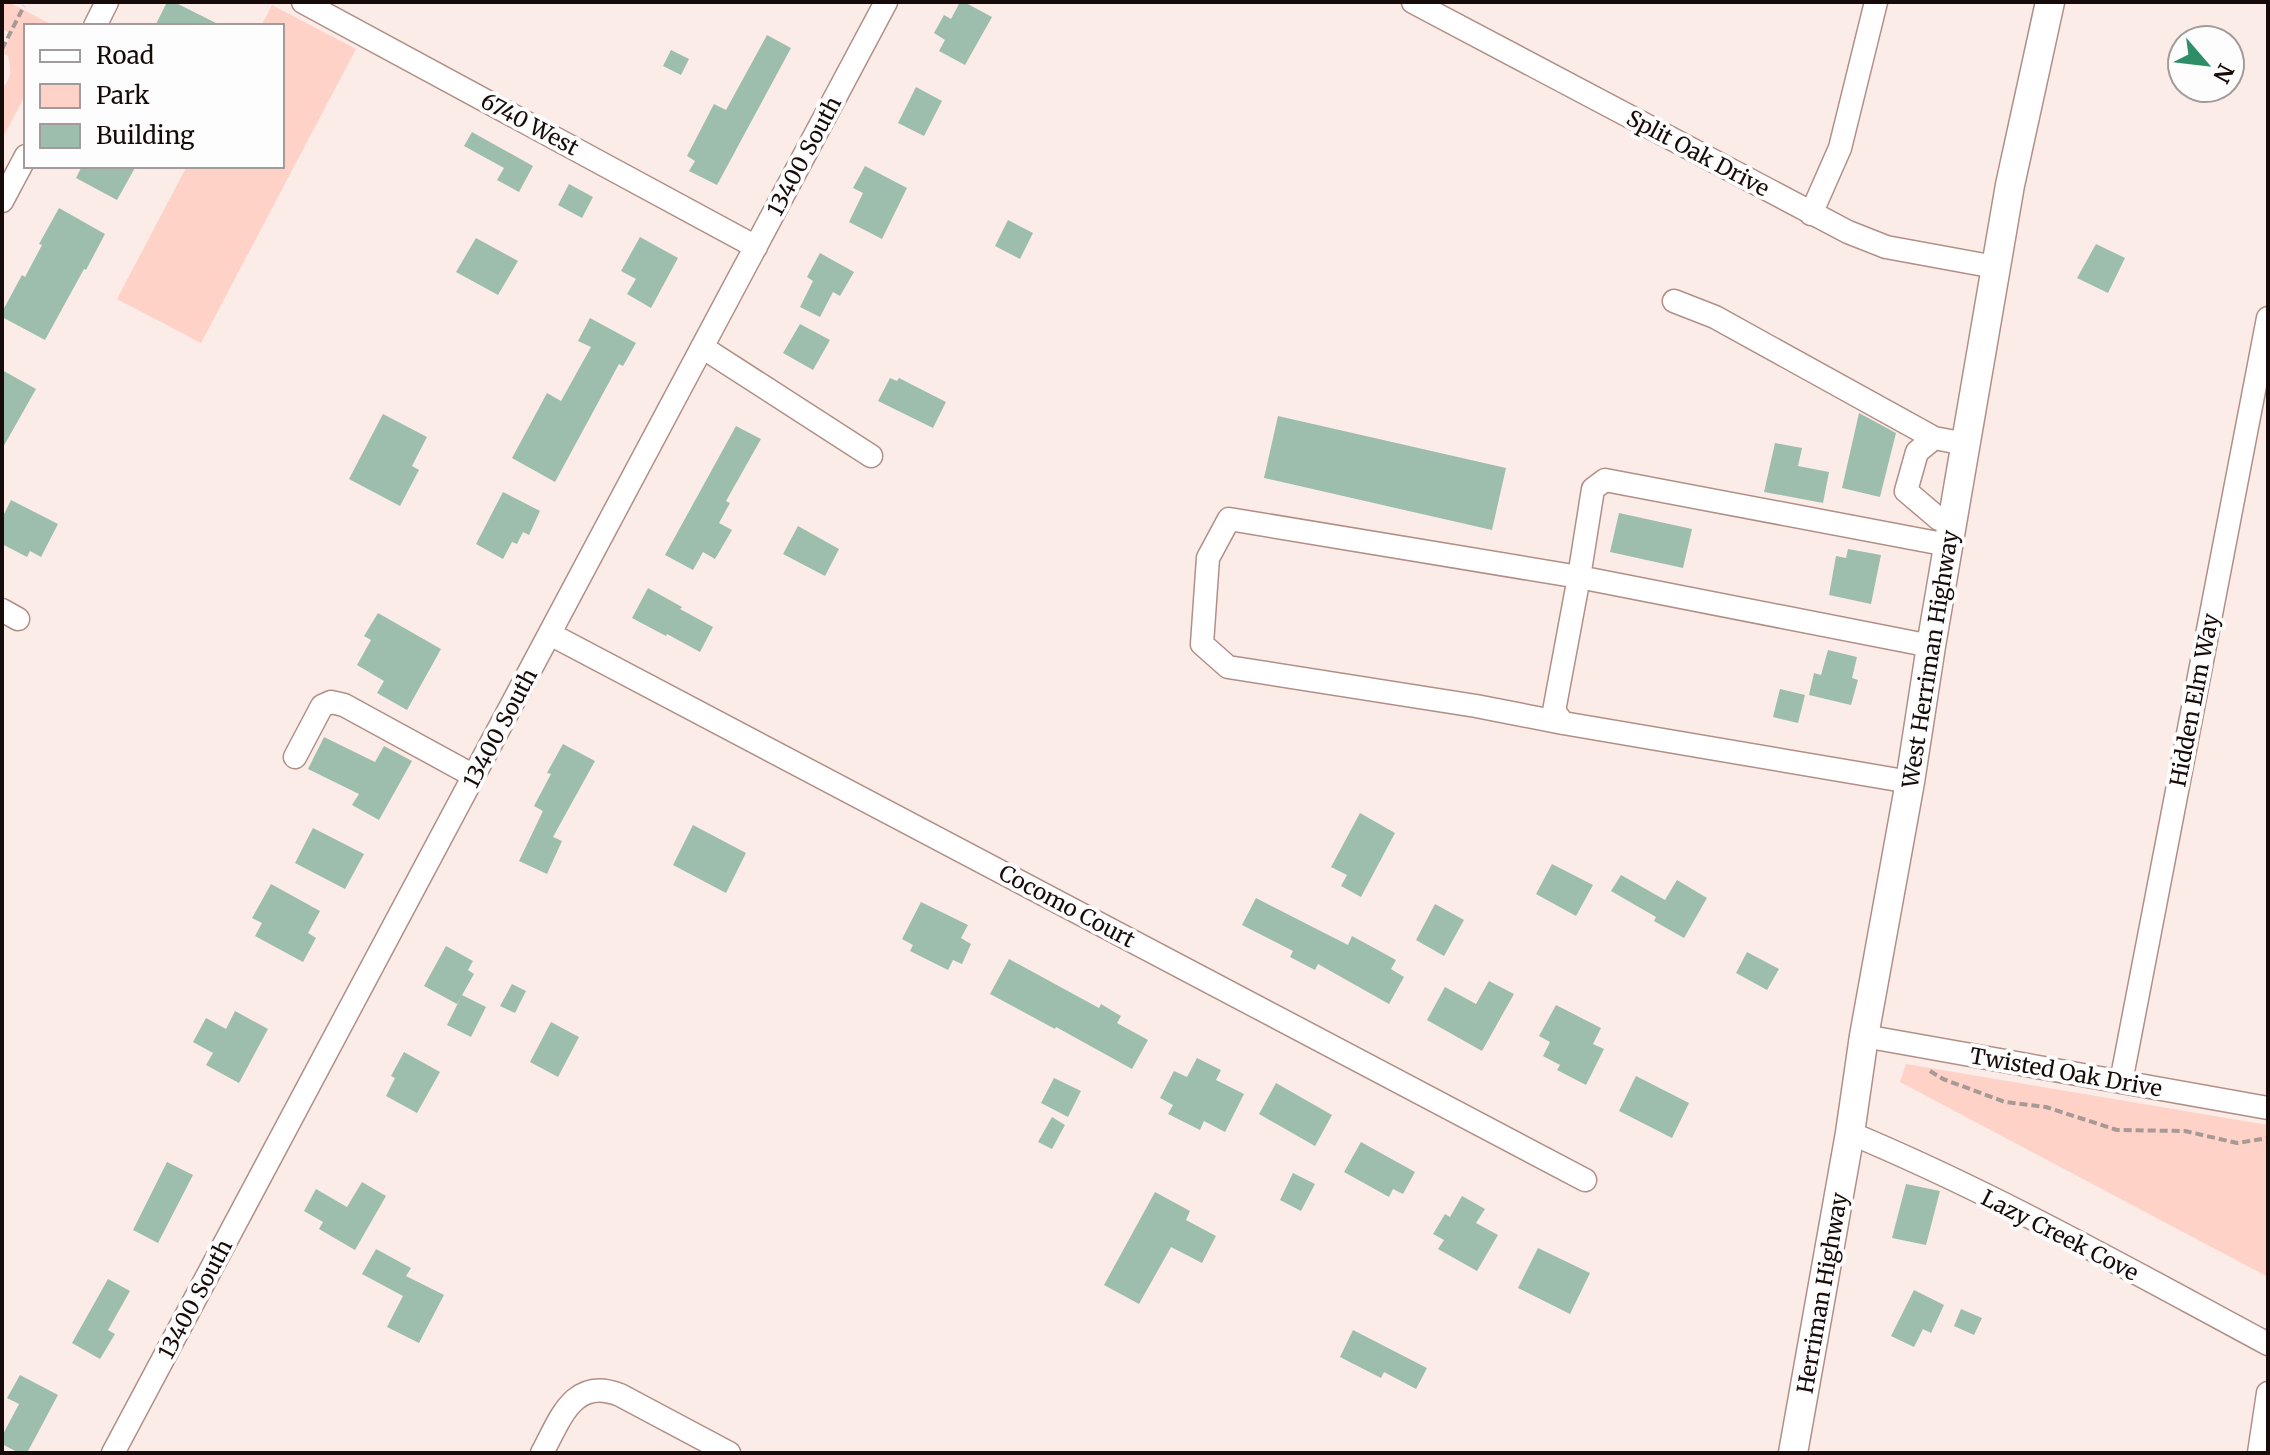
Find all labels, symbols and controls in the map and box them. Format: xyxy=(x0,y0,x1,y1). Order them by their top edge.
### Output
legend xyxy=(24,24,284,168)
north arrow xyxy=(2166,24,2246,104)
text: Road xyxy=(96,40,154,71)
text: N xyxy=(2207,59,2240,88)
text: Park xyxy=(96,80,150,111)
street label: 6740 West xyxy=(476,87,584,162)
street label: 13400 South xyxy=(761,91,847,221)
street label: Split Oak Drive xyxy=(1622,104,1774,202)
text: Building xyxy=(96,120,195,151)
street label: West Herriman Highway xyxy=(1896,528,1964,791)
street label: Hidden Elm Way xyxy=(2163,611,2225,789)
street label: 13400 South xyxy=(457,663,543,793)
street label: Cocomo Court xyxy=(994,858,1140,954)
street label: Twisted Oak Drive xyxy=(1968,1041,2164,1103)
street label: Lazy Creek Cove xyxy=(1977,1183,2143,1287)
street label: Herriman Highway xyxy=(1791,1190,1853,1396)
street label: 13400 South xyxy=(152,1234,238,1364)

